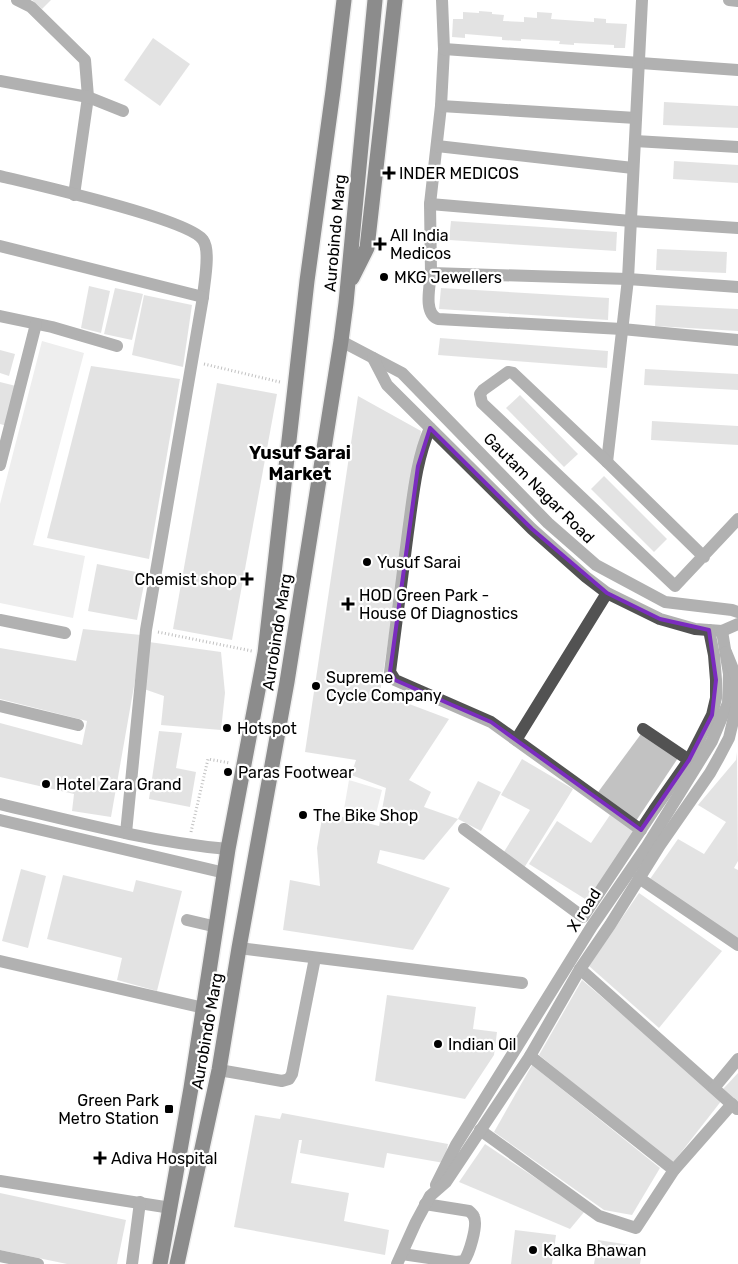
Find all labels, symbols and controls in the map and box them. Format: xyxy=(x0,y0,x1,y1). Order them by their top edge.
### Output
place label: INDER MEDICOS xyxy=(399,164,519,183)
marker: INDER MEDICOS xyxy=(383,167,395,179)
street label: Aurobindo Marg xyxy=(320,173,350,293)
place label: All India Medicos xyxy=(390,226,451,263)
marker: All India Medicos xyxy=(374,238,386,250)
place label: MKG Jewellers xyxy=(394,268,502,287)
marker: MKG Jewellers xyxy=(378,271,390,283)
street label: Gautam Nagar Road xyxy=(480,429,598,547)
district label: Yusuf Sarai Market xyxy=(249,442,351,485)
place label: Yusuf Sarai xyxy=(377,553,461,572)
marker: Yusuf Sarai xyxy=(361,556,373,568)
place label: Chemist shop xyxy=(135,570,237,589)
street label: Aurobindo Marg xyxy=(258,572,296,692)
marker: Chemist shop xyxy=(241,573,253,585)
place label: HOD Green Park - House Of Diagnostics xyxy=(359,586,518,623)
marker: HOD Green Park - House Of Diagnostics xyxy=(341,597,355,611)
place label: Supreme Cycle Company xyxy=(326,668,442,705)
marker: Supreme Cycle Company xyxy=(310,680,322,692)
place label: Hotspot xyxy=(237,719,297,738)
marker: Hotspot xyxy=(221,722,233,734)
place label: Paras Footwear xyxy=(238,763,354,782)
marker: Paras Footwear xyxy=(222,766,234,778)
place label: Hotel Zara Grand xyxy=(56,775,182,794)
marker: Hotel Zara Grand xyxy=(40,778,52,790)
place label: The Bike Shop xyxy=(313,806,418,825)
marker: The Bike Shop xyxy=(297,809,309,821)
street label: X road xyxy=(563,885,605,935)
street label: Aurobindo Marg xyxy=(187,971,227,1091)
place label: Indian Oil xyxy=(448,1035,517,1054)
marker: Indian Oil xyxy=(432,1038,444,1050)
place label: Green Park Metro Station xyxy=(58,1091,160,1128)
marker: Green Park Metro Station xyxy=(163,1103,175,1115)
place label: Adiva Hospital xyxy=(111,1149,217,1168)
marker: Adiva Hospital xyxy=(93,1151,107,1165)
place label: Kalka Bhawan xyxy=(543,1241,646,1260)
marker: Kalka Bhawan xyxy=(527,1244,539,1256)

